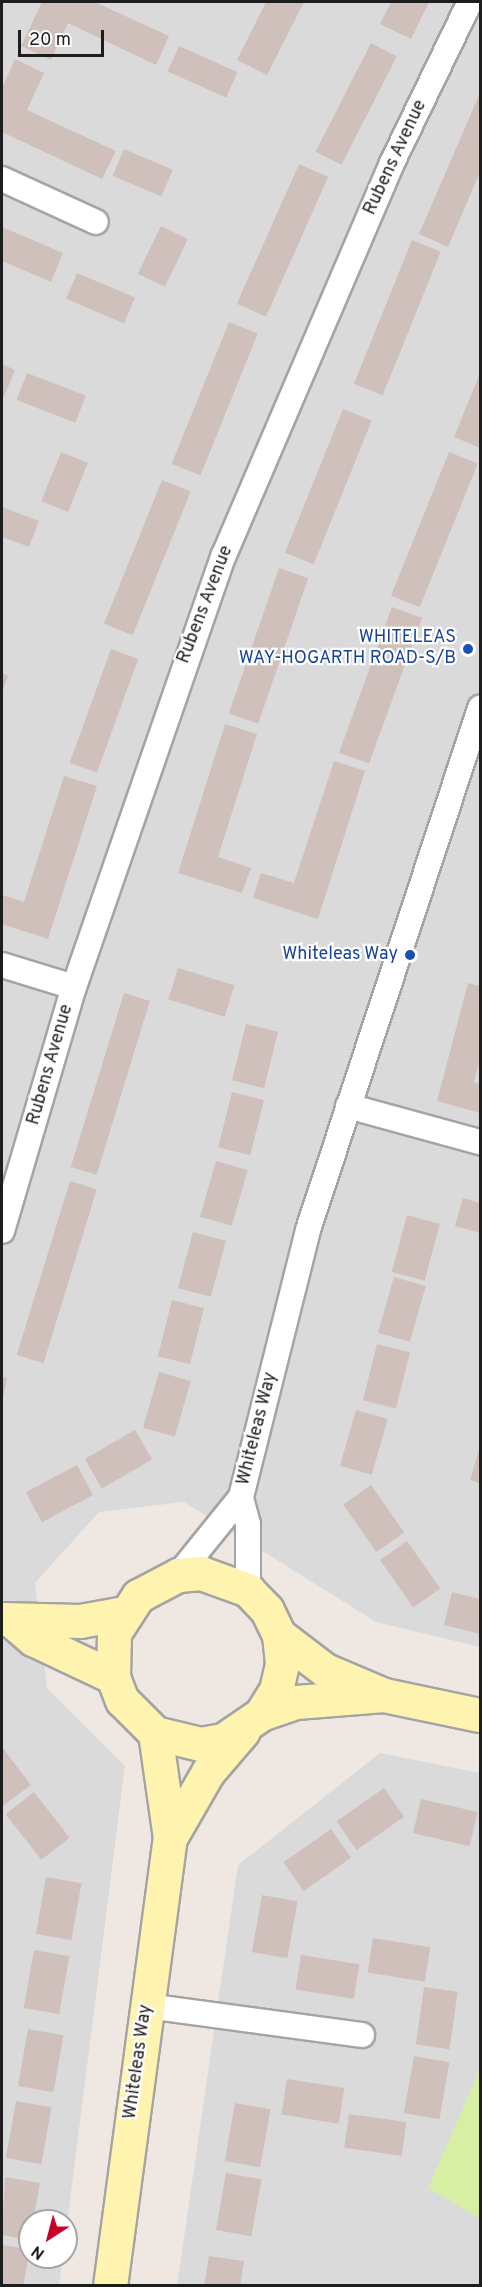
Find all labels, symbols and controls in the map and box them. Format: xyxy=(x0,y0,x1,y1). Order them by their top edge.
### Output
scale bar xyxy=(21,18,106,56)
text: 20 m xyxy=(29,29,71,52)
street label: Rubens Avenue xyxy=(360,97,432,219)
street label: Rubens Avenue xyxy=(174,543,238,667)
place label: WHITELEAS WAY-HOGARTH ROAD-S/B xyxy=(239,628,456,670)
marker: WHITELEAS WAY-HOGARTH ROAD-S/B xyxy=(461,642,475,656)
place label: Whiteleas Way xyxy=(282,944,398,966)
marker: Whiteleas Way xyxy=(403,948,417,962)
street label: Rubens Avenue xyxy=(23,1002,79,1128)
street label: Whiteleas Way xyxy=(233,1370,283,1488)
street label: Whiteleas Way xyxy=(120,2003,158,2121)
north arrow xyxy=(18,2209,78,2269)
text: N xyxy=(28,2240,49,2263)

